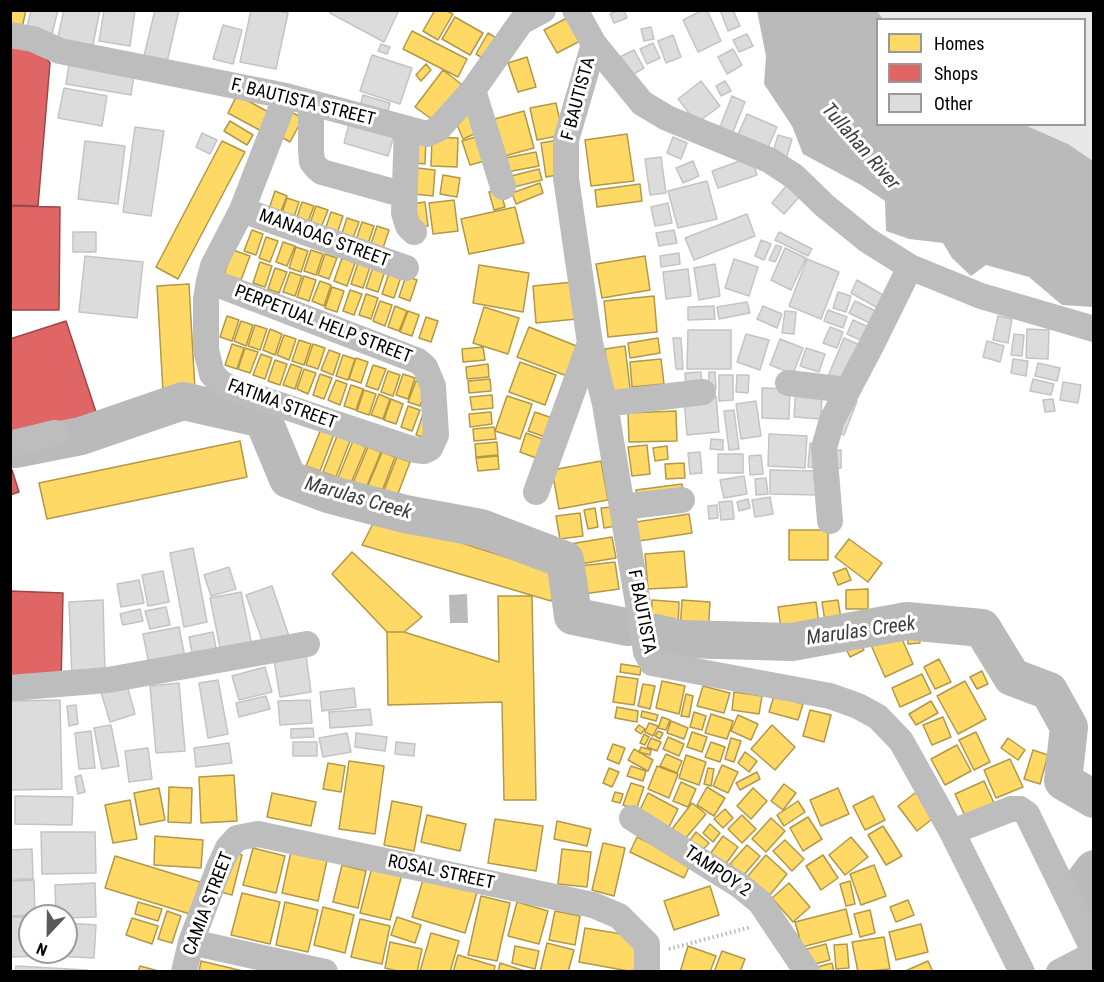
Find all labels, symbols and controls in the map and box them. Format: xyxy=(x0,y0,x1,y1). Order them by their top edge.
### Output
legend xyxy=(876,18,1086,126)
text: Homes xyxy=(934,33,984,54)
street label: F BAUTISTA xyxy=(558,55,600,143)
text: Shops xyxy=(934,63,978,84)
street label: F. BAUTISTA STREET xyxy=(229,75,377,131)
text: Other xyxy=(934,93,973,114)
water label: Tullahan River xyxy=(816,99,904,195)
street label: MANAOAG STREET xyxy=(256,205,392,273)
street label: PERPETUAL HELP STREET xyxy=(231,281,415,369)
street label: FATIMA STREET xyxy=(225,375,339,435)
water label: Marulas Creek xyxy=(302,472,414,526)
street label: F BAUTISTA xyxy=(622,568,660,656)
water label: Marulas Creek xyxy=(805,612,917,652)
street label: TAMPOY 2 xyxy=(680,842,754,902)
street label: CAMIA STREET xyxy=(179,849,239,959)
street label: ROSAL STREET xyxy=(386,851,496,895)
north arrow xyxy=(18,904,78,964)
text: N xyxy=(34,939,50,960)

